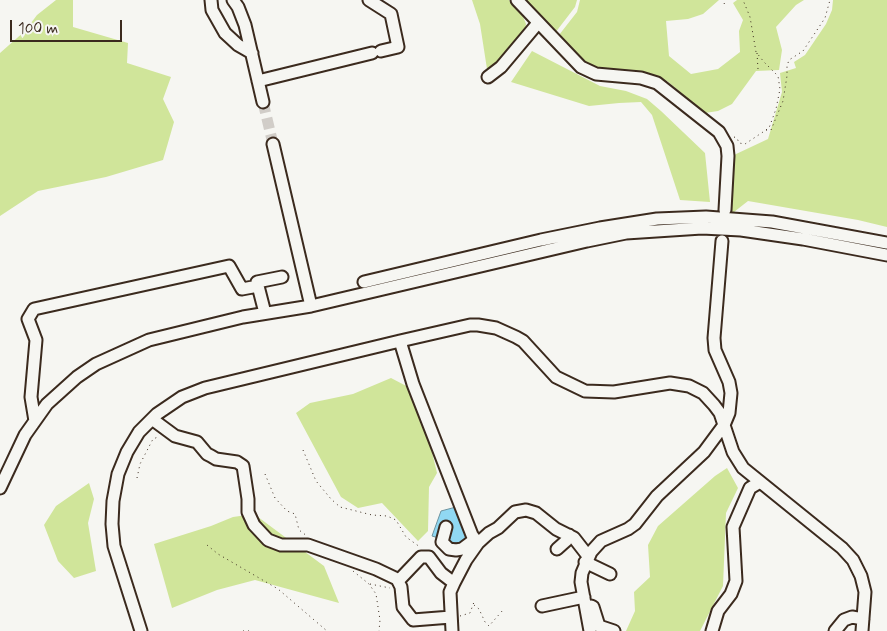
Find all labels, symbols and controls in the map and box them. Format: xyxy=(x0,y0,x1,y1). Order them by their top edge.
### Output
scale bar xyxy=(12,10,125,42)
text: 100 m xyxy=(18,19,58,39)

